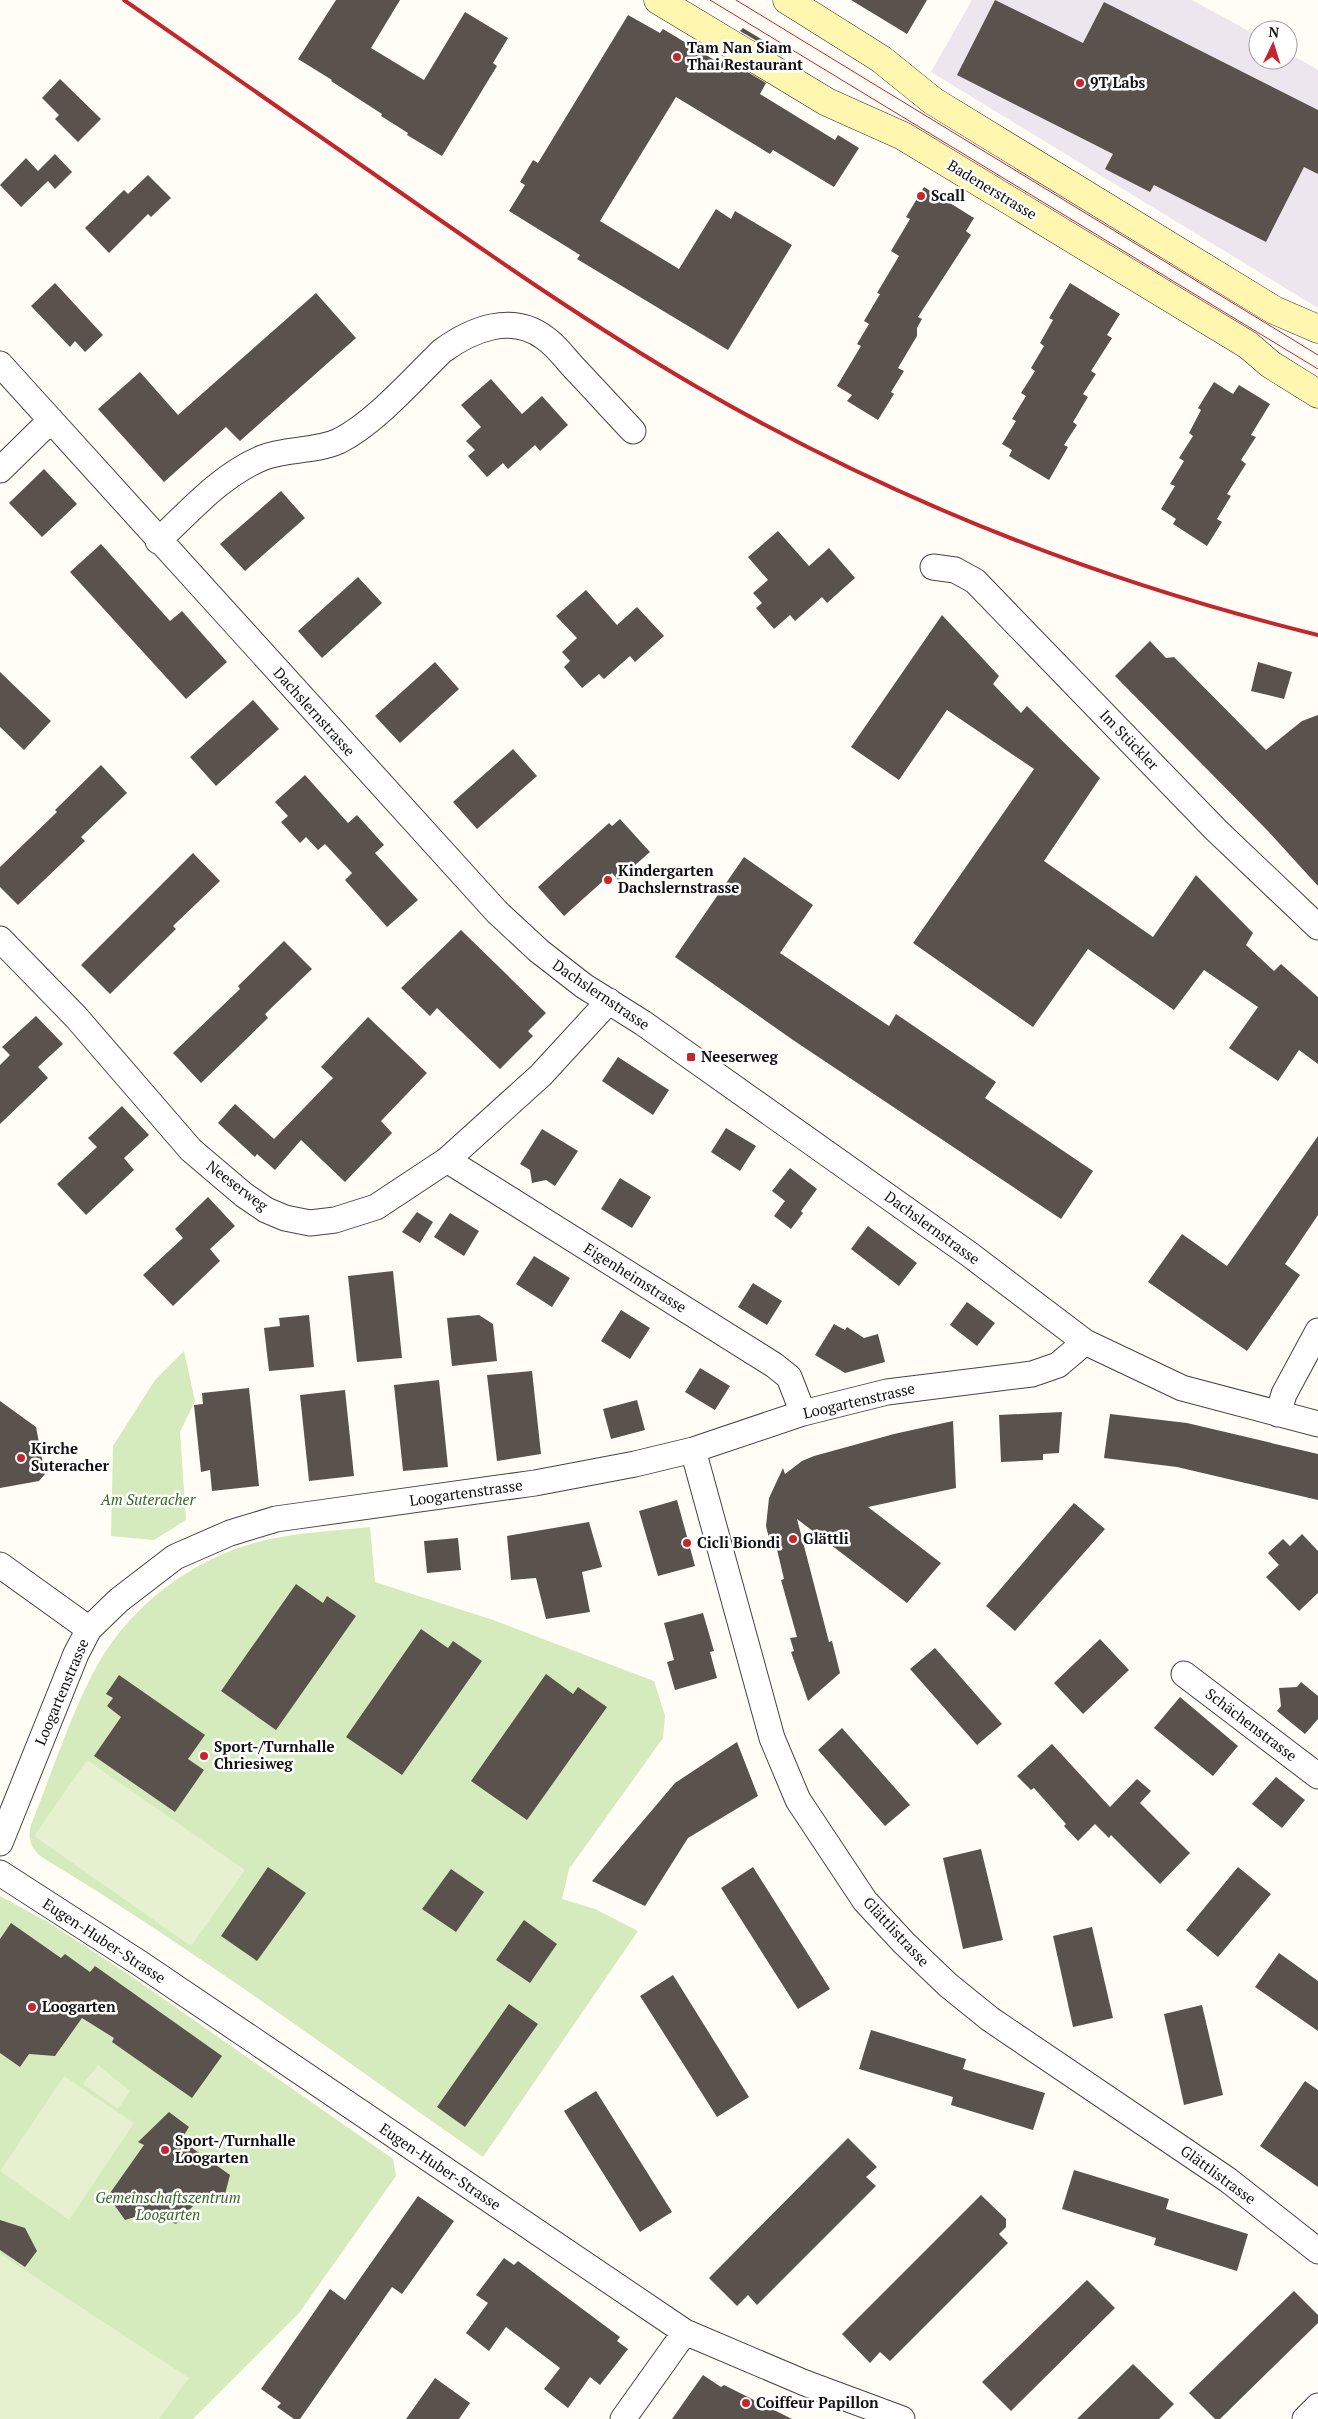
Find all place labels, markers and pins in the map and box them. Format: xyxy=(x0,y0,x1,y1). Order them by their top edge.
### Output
place label: Tam Nan Siam Thai Restaurant xyxy=(687,37,803,74)
marker: Tam Nan Siam Thai Restaurant xyxy=(671,51,683,63)
place label: 9T Labs xyxy=(1090,72,1145,92)
marker: 9T Labs xyxy=(1074,77,1086,89)
place label: Scall xyxy=(931,185,965,205)
marker: Scall xyxy=(915,190,927,202)
place label: Kindergarten Dachslernstrasse xyxy=(618,860,739,897)
marker: Kindergarten Dachslernstrasse xyxy=(602,874,614,886)
place label: Neeserweg xyxy=(701,1046,779,1066)
marker: Neeserweg xyxy=(685,1051,697,1063)
place label: Kirche Suteracher xyxy=(31,1438,109,1475)
marker: Kirche Suteracher xyxy=(15,1452,27,1464)
place label: Glättli xyxy=(803,1528,849,1548)
place label: Cicli Biondi xyxy=(697,1532,780,1552)
marker: Glättli xyxy=(787,1533,799,1545)
marker: Cicli Biondi xyxy=(681,1537,693,1549)
place label: Sport-/Turnhalle Chriesiweg xyxy=(214,1736,335,1773)
marker: Sport-/Turnhalle Chriesiweg xyxy=(198,1750,210,1762)
place label: Loogarten xyxy=(42,1996,116,2016)
marker: Loogarten xyxy=(26,2001,38,2013)
place label: Sport-/Turnhalle Loogarten xyxy=(175,2130,296,2167)
marker: Sport-/Turnhalle Loogarten xyxy=(159,2144,171,2156)
place label: Coiffeur Papillon xyxy=(756,2392,879,2412)
marker: Coiffeur Papillon xyxy=(740,2397,752,2409)

